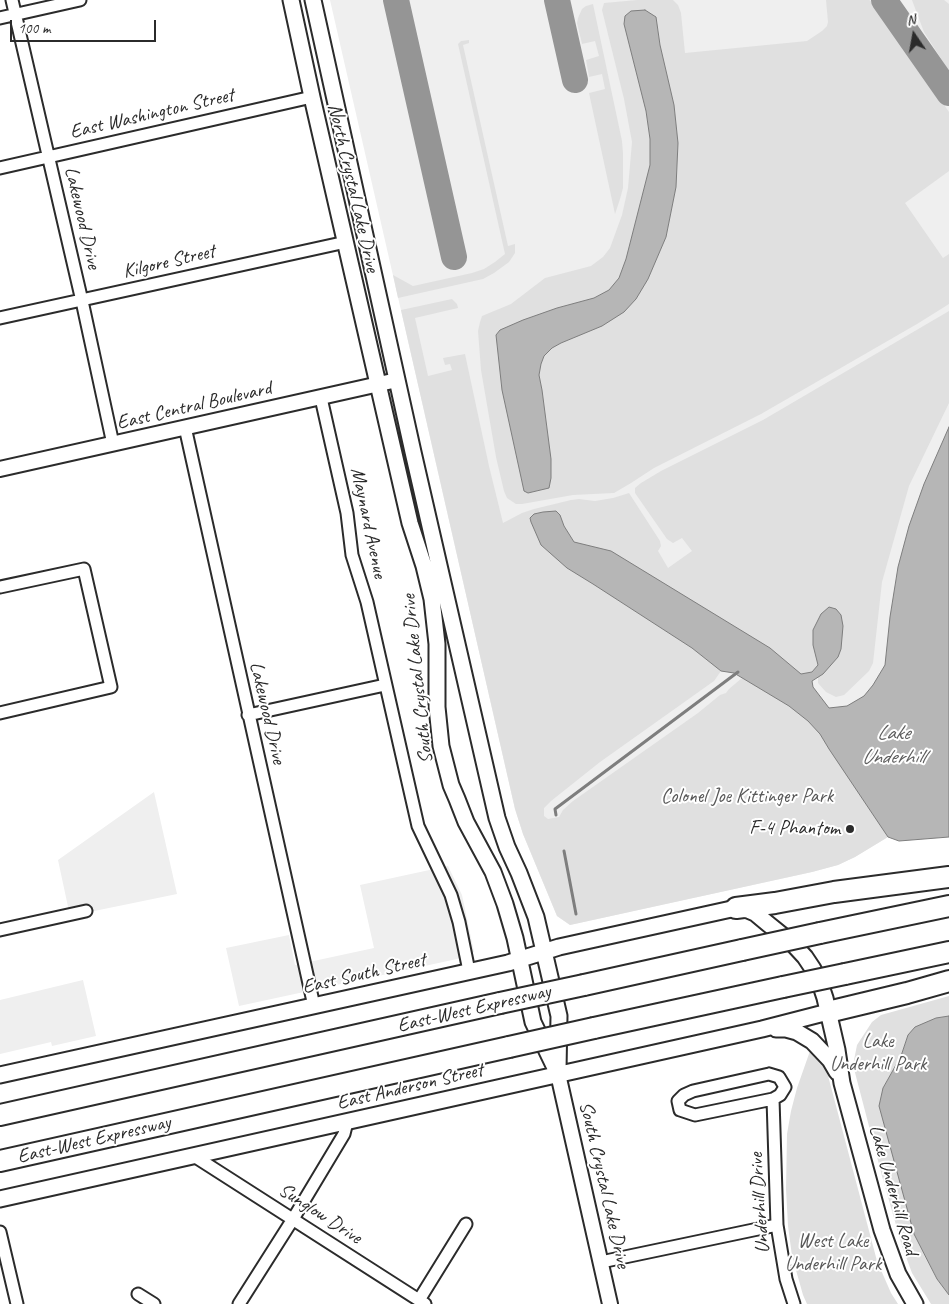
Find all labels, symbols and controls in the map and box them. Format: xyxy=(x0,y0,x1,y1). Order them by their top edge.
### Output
scale bar xyxy=(12,10,159,42)
north arrow xyxy=(889,10,939,60)
text: N xyxy=(905,11,917,29)
text: 100 m xyxy=(18,19,50,38)
street label: East Washington Street xyxy=(68,83,236,145)
street label: North Crystal Lake Drive xyxy=(322,101,384,275)
street label: Lakewood Drive xyxy=(59,165,105,271)
street label: Kilgore Street xyxy=(121,240,217,284)
street label: East Central Boulevard xyxy=(114,377,274,435)
street label: Maynard Avenue xyxy=(345,466,391,580)
street label: South Crystal Lake Drive xyxy=(397,593,439,765)
street label: Lakewood Drive xyxy=(244,660,290,766)
water label: Lake Underhill xyxy=(862,720,924,770)
park label: Colonel Joe Kittinger Park xyxy=(661,785,833,809)
place label: F-4 Phantom xyxy=(749,817,840,841)
marker: F-4 Phantom xyxy=(844,823,856,835)
street label: East South Street xyxy=(300,948,428,1000)
street label: East-West Expressway xyxy=(395,980,553,1038)
park label: Lake Underhill Park xyxy=(830,1030,926,1077)
street label: East Anderson Street xyxy=(335,1059,485,1115)
street label: South Crystal Lake Drive xyxy=(573,1099,635,1271)
street label: East-West Expressway xyxy=(15,1111,173,1169)
street label: Lake Underhill Road xyxy=(863,1122,923,1258)
street label: Underhill Drive xyxy=(745,1152,775,1254)
street label: Sunglow Drive xyxy=(274,1178,366,1250)
park label: West Lake Underhill Park xyxy=(785,1230,881,1277)

